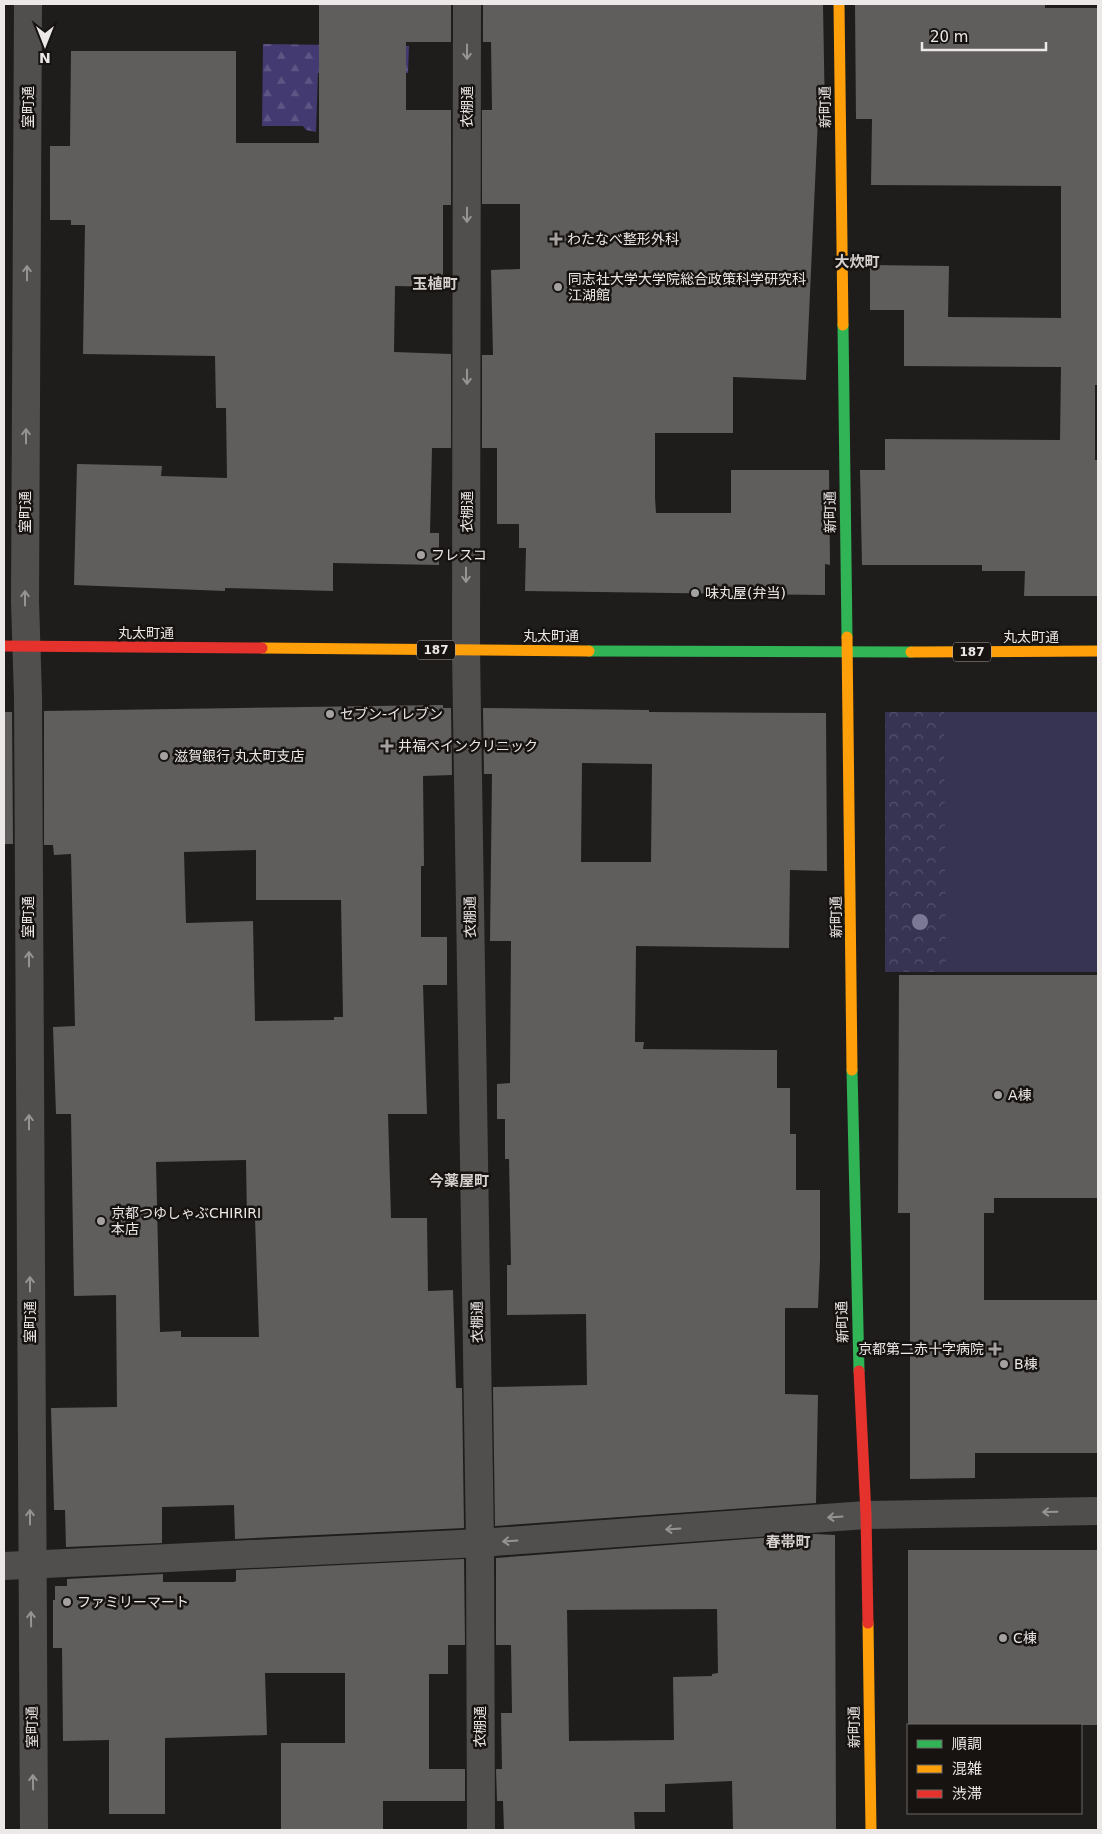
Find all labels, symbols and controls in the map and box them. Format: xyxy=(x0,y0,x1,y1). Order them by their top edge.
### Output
north arrow xyxy=(20,20,70,70)
scale bar xyxy=(922,20,1046,52)
text: 20 m xyxy=(930,28,968,46)
one-way arrow xyxy=(462,44,472,60)
text: N xyxy=(39,50,51,66)
street label: 室町通 xyxy=(20,86,36,128)
street label: 衣棚通 xyxy=(459,86,475,128)
street label: 新町通 xyxy=(817,86,833,128)
one-way arrow xyxy=(462,206,472,223)
place label: わたなべ整形外科 xyxy=(567,231,679,247)
marker: わたなべ整形外科 xyxy=(549,232,563,246)
district label: 大炊町 xyxy=(834,253,880,271)
one-way arrow xyxy=(22,265,32,282)
place label: 同志社大学大学院総合政策科学研究科 江湖館 xyxy=(568,271,806,303)
district label: 玉植町 xyxy=(412,275,458,293)
marker: 同志社大学大学院総合政策科学研究科 江湖館 xyxy=(552,281,564,293)
one-way arrow xyxy=(462,369,472,385)
one-way arrow xyxy=(21,428,31,444)
street label: 室町通 xyxy=(17,491,33,533)
street label: 衣棚通 xyxy=(459,491,475,533)
street label: 新町通 xyxy=(822,491,838,533)
place label: フレスコ xyxy=(431,547,487,563)
marker: フレスコ xyxy=(415,549,427,561)
one-way arrow xyxy=(461,566,471,583)
place label: 味丸屋(弁当) xyxy=(705,585,786,601)
marker: 味丸屋(弁当) xyxy=(689,587,701,599)
one-way arrow xyxy=(20,590,30,606)
street label: 丸太町通 xyxy=(118,625,174,641)
street label: 丸太町通 xyxy=(523,628,579,644)
street label: 丸太町通 xyxy=(1003,629,1059,645)
road number: 187 xyxy=(417,640,455,660)
road number: 187 xyxy=(953,642,991,662)
place label: セブン-イレブン xyxy=(340,706,443,722)
marker: セブン-イレブン xyxy=(324,708,336,720)
place label: 井福ペインクリニック xyxy=(398,738,538,754)
marker: 井福ペインクリニック xyxy=(380,739,394,753)
place label: 滋賀銀行 丸太町支店 xyxy=(174,748,304,764)
marker: 滋賀銀行 丸太町支店 xyxy=(158,750,170,762)
street label: 室町通 xyxy=(20,896,36,938)
street label: 衣棚通 xyxy=(462,896,478,938)
street label: 新町通 xyxy=(828,896,844,938)
one-way arrow xyxy=(24,952,34,968)
place label: A棟 xyxy=(1008,1087,1032,1103)
marker: A棟 xyxy=(992,1089,1004,1101)
one-way arrow xyxy=(24,1114,34,1130)
district label: 今薬屋町 xyxy=(429,1172,489,1190)
place label: 京都つゆしゃぶCHIRIRI 本店 xyxy=(111,1205,261,1237)
marker: 京都つゆしゃぶCHIRIRI 本店 xyxy=(95,1215,107,1227)
one-way arrow xyxy=(25,1277,35,1293)
street label: 室町通 xyxy=(22,1301,38,1343)
street label: 衣棚通 xyxy=(469,1301,485,1343)
street label: 新町通 xyxy=(833,1301,851,1343)
place label: 京都第二赤十字病院 xyxy=(858,1341,984,1357)
marker: 京都第二赤十字病院 xyxy=(988,1342,1002,1356)
place label: B棟 xyxy=(1014,1356,1038,1372)
marker: B棟 xyxy=(998,1358,1010,1370)
one-way arrow xyxy=(1042,1507,1058,1517)
one-way arrow xyxy=(25,1509,35,1526)
one-way arrow xyxy=(827,1513,843,1522)
one-way arrow xyxy=(665,1524,681,1534)
district label: 春帯町 xyxy=(765,1533,811,1551)
one-way arrow xyxy=(503,1536,519,1545)
place label: ファミリーマート xyxy=(77,1594,189,1610)
marker: ファミリーマート xyxy=(61,1596,73,1608)
one-way arrow xyxy=(26,1611,36,1628)
place label: C棟 xyxy=(1013,1630,1037,1646)
marker: C棟 xyxy=(997,1632,1009,1644)
street label: 室町通 xyxy=(24,1706,40,1748)
street label: 衣棚通 xyxy=(472,1706,488,1748)
street label: 新町通 xyxy=(846,1706,862,1748)
legend xyxy=(907,1724,1082,1814)
text: 順調 xyxy=(952,1735,982,1753)
text: 混雑 xyxy=(952,1760,982,1778)
one-way arrow xyxy=(28,1774,38,1790)
text: 渋滞 xyxy=(952,1785,982,1803)

